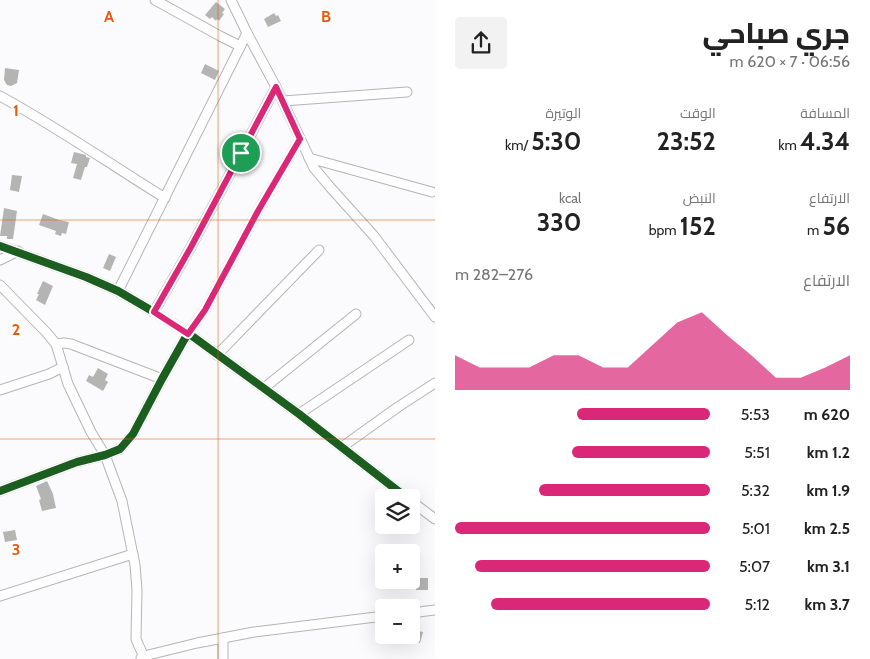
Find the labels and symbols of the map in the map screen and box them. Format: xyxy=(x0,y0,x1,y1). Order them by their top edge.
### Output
text: A xyxy=(104,7,114,26)
text: B xyxy=(321,7,331,26)
text: 1 xyxy=(13,101,19,120)
pin xyxy=(220,132,262,174)
text: 2 xyxy=(12,320,20,339)
text: 3 xyxy=(12,540,20,559)

